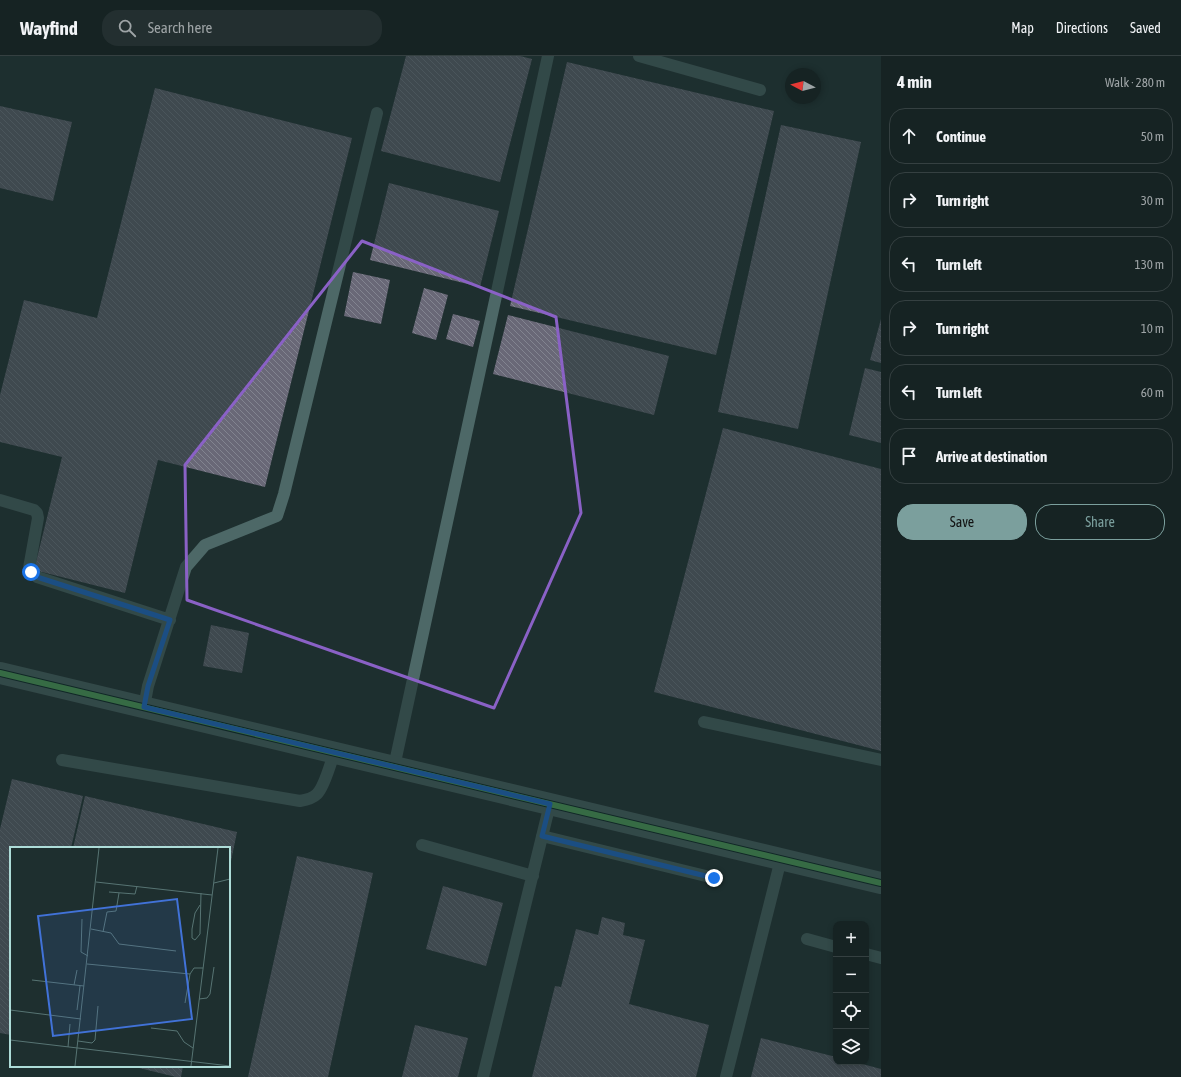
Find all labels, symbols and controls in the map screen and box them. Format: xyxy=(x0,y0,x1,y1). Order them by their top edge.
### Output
search box xyxy=(102,10,382,46)
text: Wayfind xyxy=(20,17,78,39)
icon: search xyxy=(116,17,138,39)
text: Search here xyxy=(148,19,212,36)
text: Map xyxy=(1011,20,1034,36)
text: Directions xyxy=(1056,20,1108,36)
text: Saved xyxy=(1130,20,1161,36)
north arrow xyxy=(785,68,821,104)
text: 4 min xyxy=(897,72,932,92)
text: Walk · 280 m xyxy=(1105,75,1165,90)
icon: ahead xyxy=(898,125,920,147)
text: Continue xyxy=(936,128,986,145)
text: 50 m xyxy=(1141,129,1164,144)
icon: right xyxy=(898,189,920,211)
text: Turn right xyxy=(936,192,989,209)
text: 30 m xyxy=(1141,193,1164,208)
icon: left xyxy=(898,253,920,275)
text: Turn left xyxy=(936,256,982,273)
text: 130 m xyxy=(1135,257,1164,272)
icon: right xyxy=(898,317,920,339)
text: Turn right xyxy=(936,320,989,337)
text: 10 m xyxy=(1141,321,1164,336)
icon: left xyxy=(898,381,920,403)
text: Turn left xyxy=(936,384,982,401)
text: 60 m xyxy=(1141,385,1164,400)
icon: arrive xyxy=(898,445,920,467)
text: Arrive at destination xyxy=(936,448,1047,465)
button: Save xyxy=(897,504,1027,540)
button: Share xyxy=(1035,504,1165,540)
route start xyxy=(22,563,40,581)
inset map xyxy=(10,847,230,1067)
route end xyxy=(705,869,723,887)
map controls xyxy=(833,921,869,1065)
button: + xyxy=(833,921,869,957)
button: − xyxy=(833,957,869,993)
button: locate xyxy=(833,993,869,1029)
button: layers xyxy=(833,1029,869,1065)

